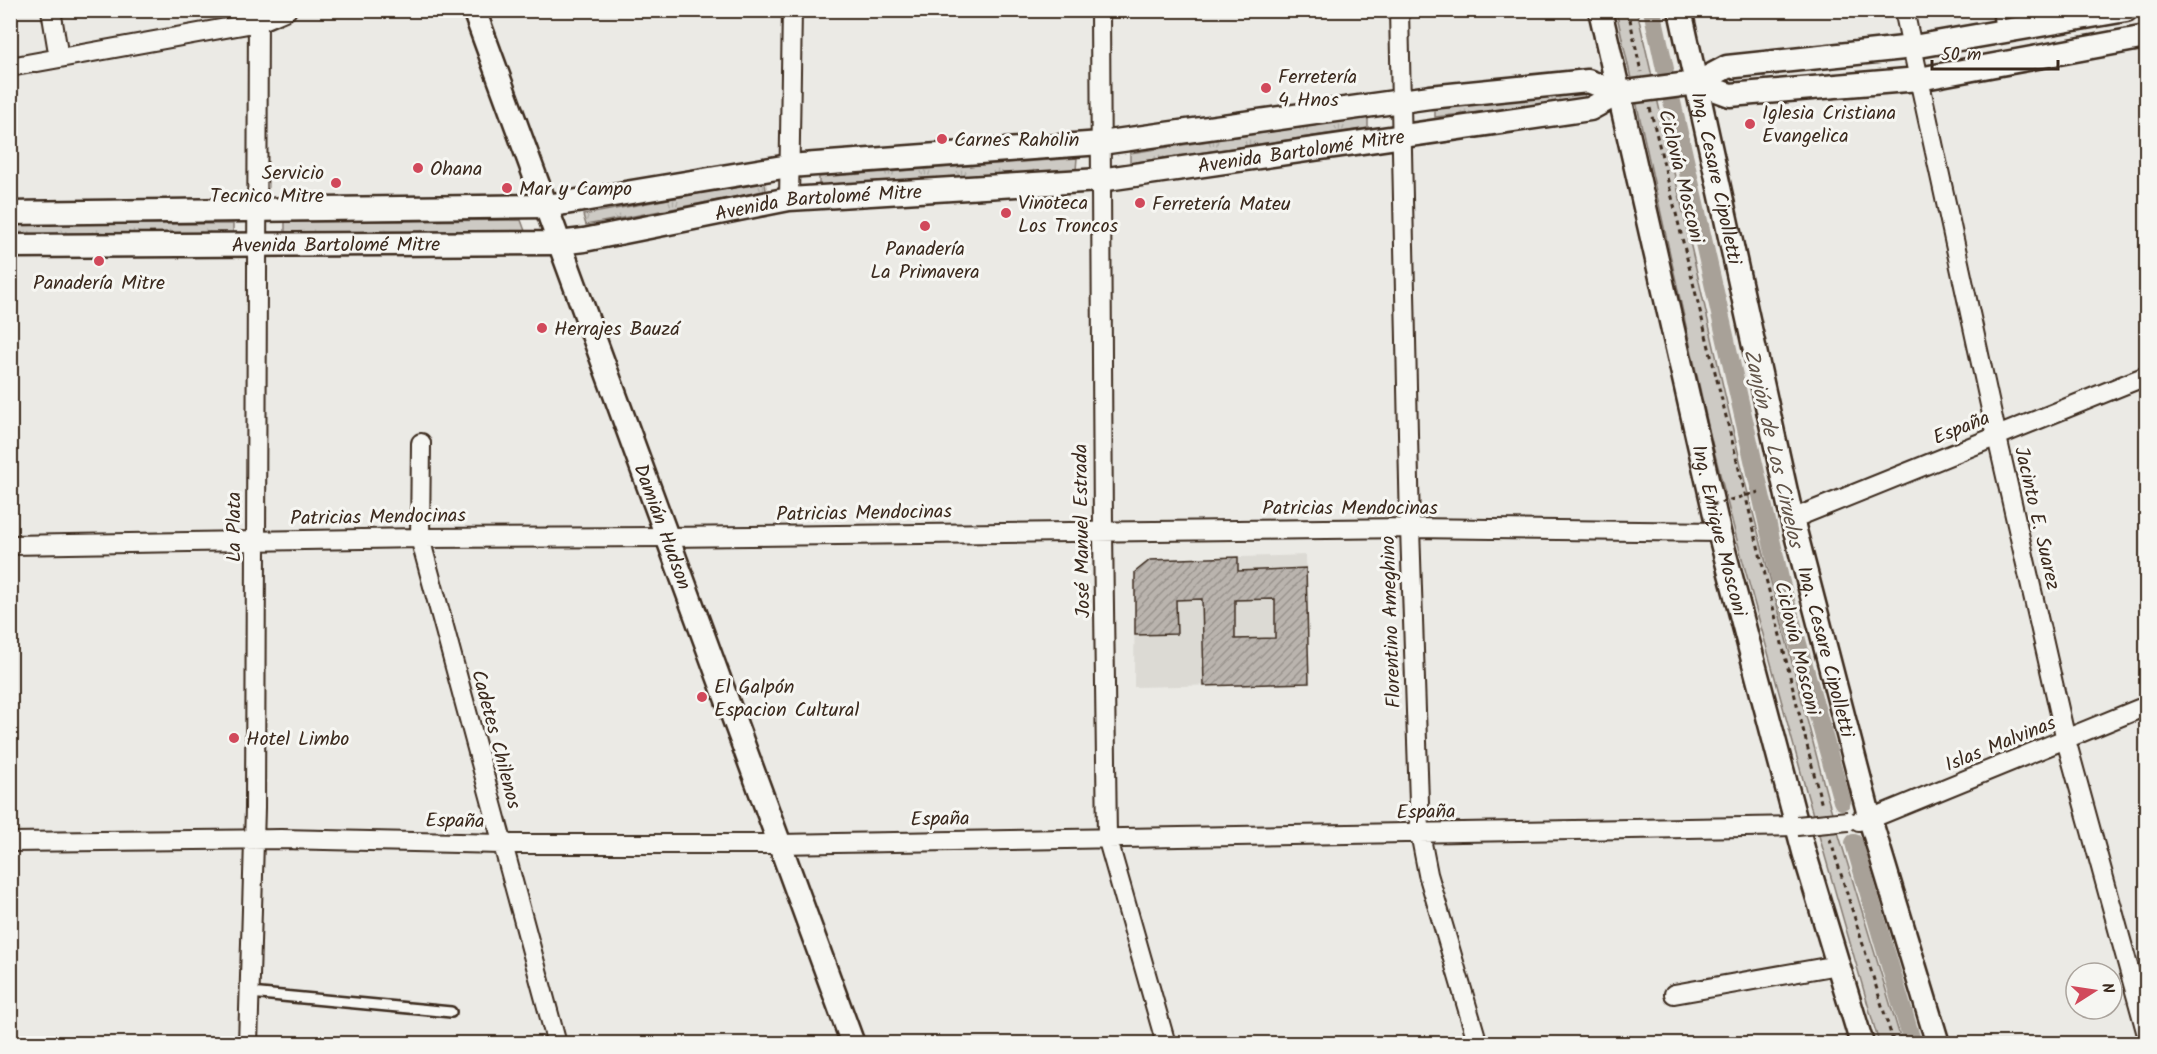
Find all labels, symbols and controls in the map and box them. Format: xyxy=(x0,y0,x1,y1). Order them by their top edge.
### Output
scale bar xyxy=(1932,33,2058,71)
text: 50 m xyxy=(1941,41,1981,70)
place label: Ferretería 4 Hnos xyxy=(1278,62,1357,117)
marker: Ferretería 4 Hnos xyxy=(1259,81,1273,95)
street label: Ing. Cesare Cipolletti xyxy=(1680,89,1750,269)
place label: Iglesia Cristiana Evangelica xyxy=(1762,98,1896,153)
street label: Ciclovía Mosconi xyxy=(1648,106,1712,248)
marker: Iglesia Cristiana Evangelica xyxy=(1743,117,1757,131)
street label: Avenida Bartolomé Mitre xyxy=(1196,122,1407,184)
place label: Carnes Raholin xyxy=(954,125,1079,157)
marker: Carnes Raholin xyxy=(935,132,949,146)
place label: Ohana xyxy=(430,154,482,186)
place label: Servicio Tecnico Mitre xyxy=(210,158,324,213)
marker: Ohana xyxy=(411,161,425,175)
place label: Mar y Campo xyxy=(519,174,632,206)
marker: Servicio Tecnico Mitre xyxy=(329,176,343,190)
street label: Avenida Bartolomé Mitre xyxy=(712,177,923,231)
marker: Mar y Campo xyxy=(500,181,514,195)
place label: Vinoteca Los Troncos xyxy=(1018,188,1119,243)
place label: Ferretería Mateu xyxy=(1152,189,1291,221)
marker: Ferretería Mateu xyxy=(1133,196,1147,210)
marker: Vinoteca Los Troncos xyxy=(999,206,1013,220)
marker: Panadería La Primavera xyxy=(918,219,932,233)
street label: Avenida Bartolomé Mitre xyxy=(232,230,440,263)
place label: Panadería La Primavera xyxy=(870,234,980,289)
marker: Panadería Mitre xyxy=(92,254,106,268)
place label: Panadería Mitre xyxy=(33,268,165,300)
place label: Herrajes Bauzá xyxy=(554,314,681,346)
marker: Herrajes Bauzá xyxy=(535,321,549,335)
water label: Zanjón de Los Ciruelos xyxy=(1734,346,1812,553)
street label: España xyxy=(1928,403,1995,455)
street label: Ing. Enrique Mosconi xyxy=(1682,442,1755,621)
street label: José Manuel Estrada xyxy=(1065,443,1101,618)
street label: Jacinto E. Suarez xyxy=(2004,444,2068,594)
street label: Damián Hudson xyxy=(624,459,699,595)
street label: La Plata xyxy=(219,492,251,562)
street label: Patricias Mendocinas xyxy=(1262,493,1438,525)
street label: Patricias Mendocinas xyxy=(776,496,953,532)
street label: Patricias Mendocinas xyxy=(290,500,467,536)
street label: Florentino Ameghino xyxy=(1373,535,1411,709)
street label: Ing. Cesare Cipolletti xyxy=(1787,563,1862,742)
street label: Ciclovía Mosconi xyxy=(1764,578,1828,720)
street label: Cadetes Chilenos xyxy=(461,666,529,813)
place label: El Galpón Espacion Cultural xyxy=(714,672,859,727)
marker: El Galpón Espacion Cultural xyxy=(695,690,709,704)
street label: Islas Malvinas xyxy=(1940,708,2062,782)
place label: Hotel Limbo xyxy=(246,724,349,756)
marker: Hotel Limbo xyxy=(227,731,241,745)
street label: España xyxy=(1396,796,1456,830)
street label: España xyxy=(910,803,970,837)
street label: España xyxy=(425,805,485,839)
north arrow xyxy=(2064,961,2124,1021)
text: N xyxy=(2094,981,2120,996)

